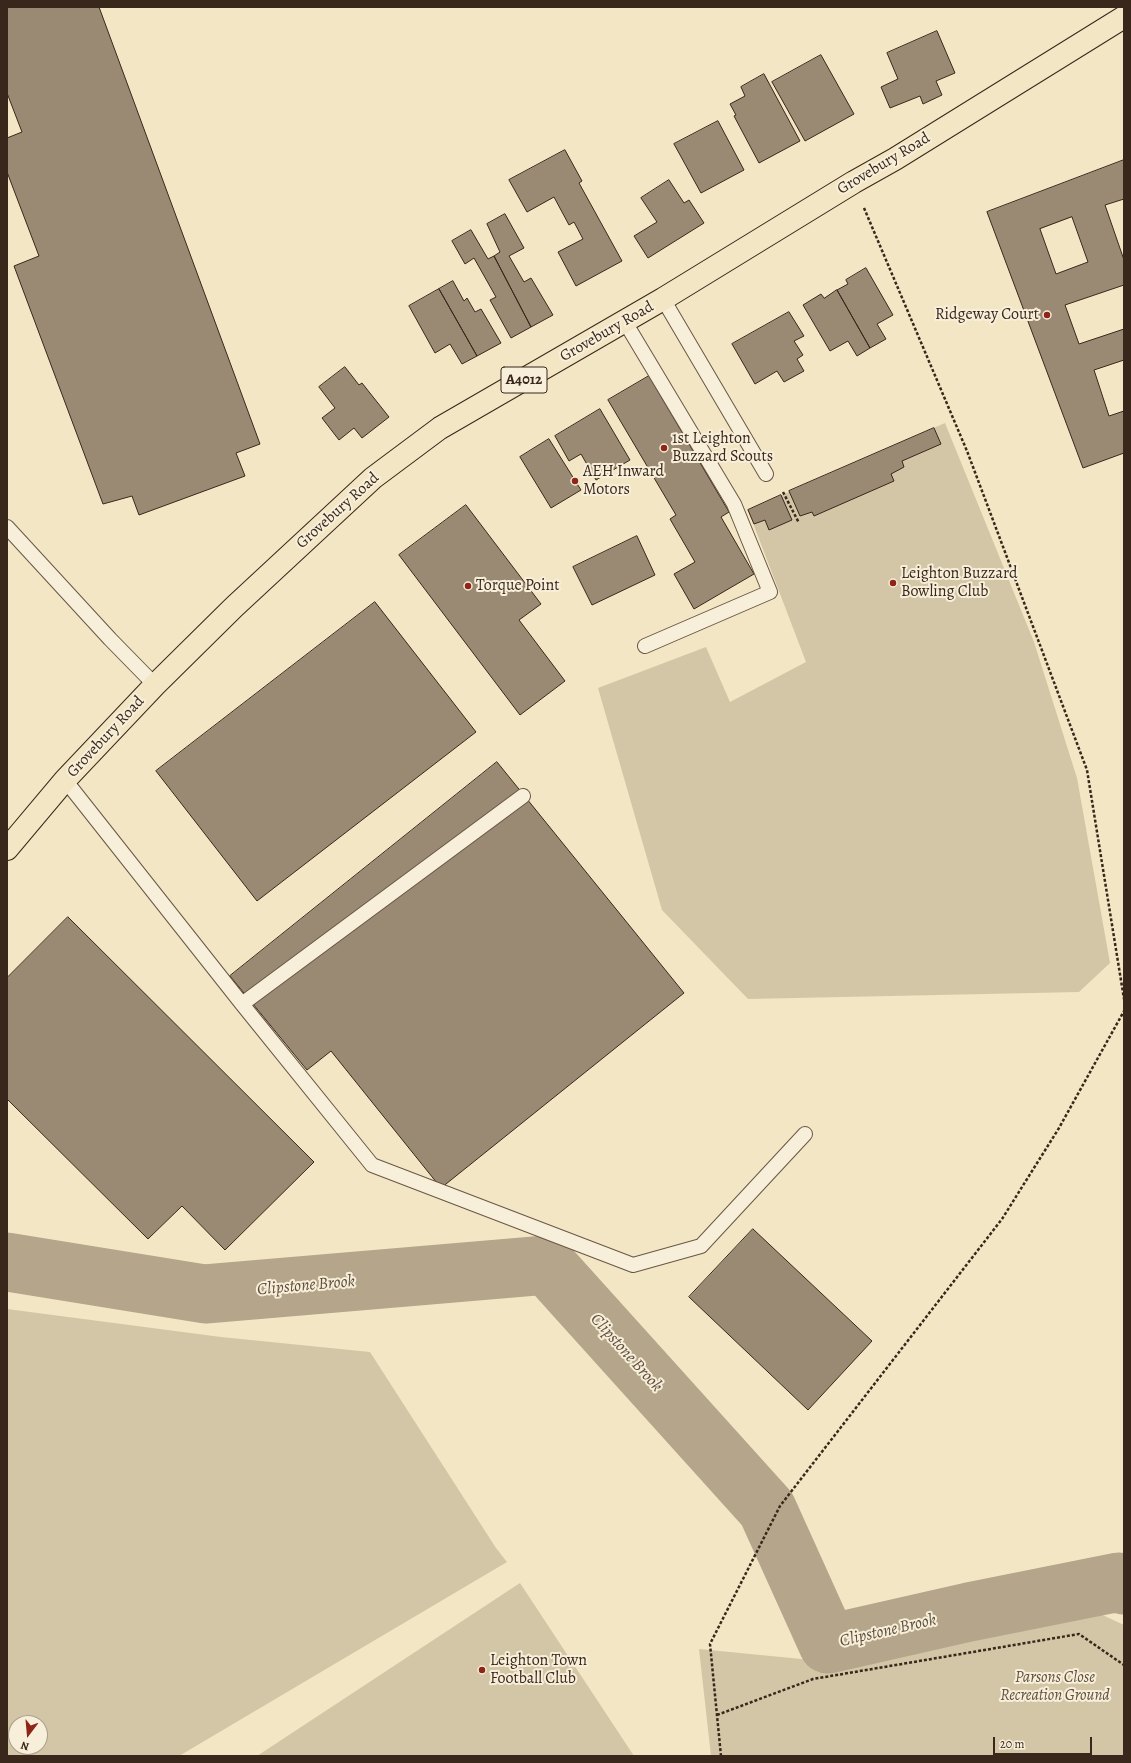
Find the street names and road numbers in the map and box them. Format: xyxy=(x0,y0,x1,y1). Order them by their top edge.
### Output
street label: Grovebury Road xyxy=(834,129,934,199)
street label: Grovebury Road xyxy=(557,297,657,367)
road number: A4012 xyxy=(501,367,547,393)
street label: Grovebury Road xyxy=(293,469,383,553)
street label: Grovebury Road xyxy=(63,692,149,782)

